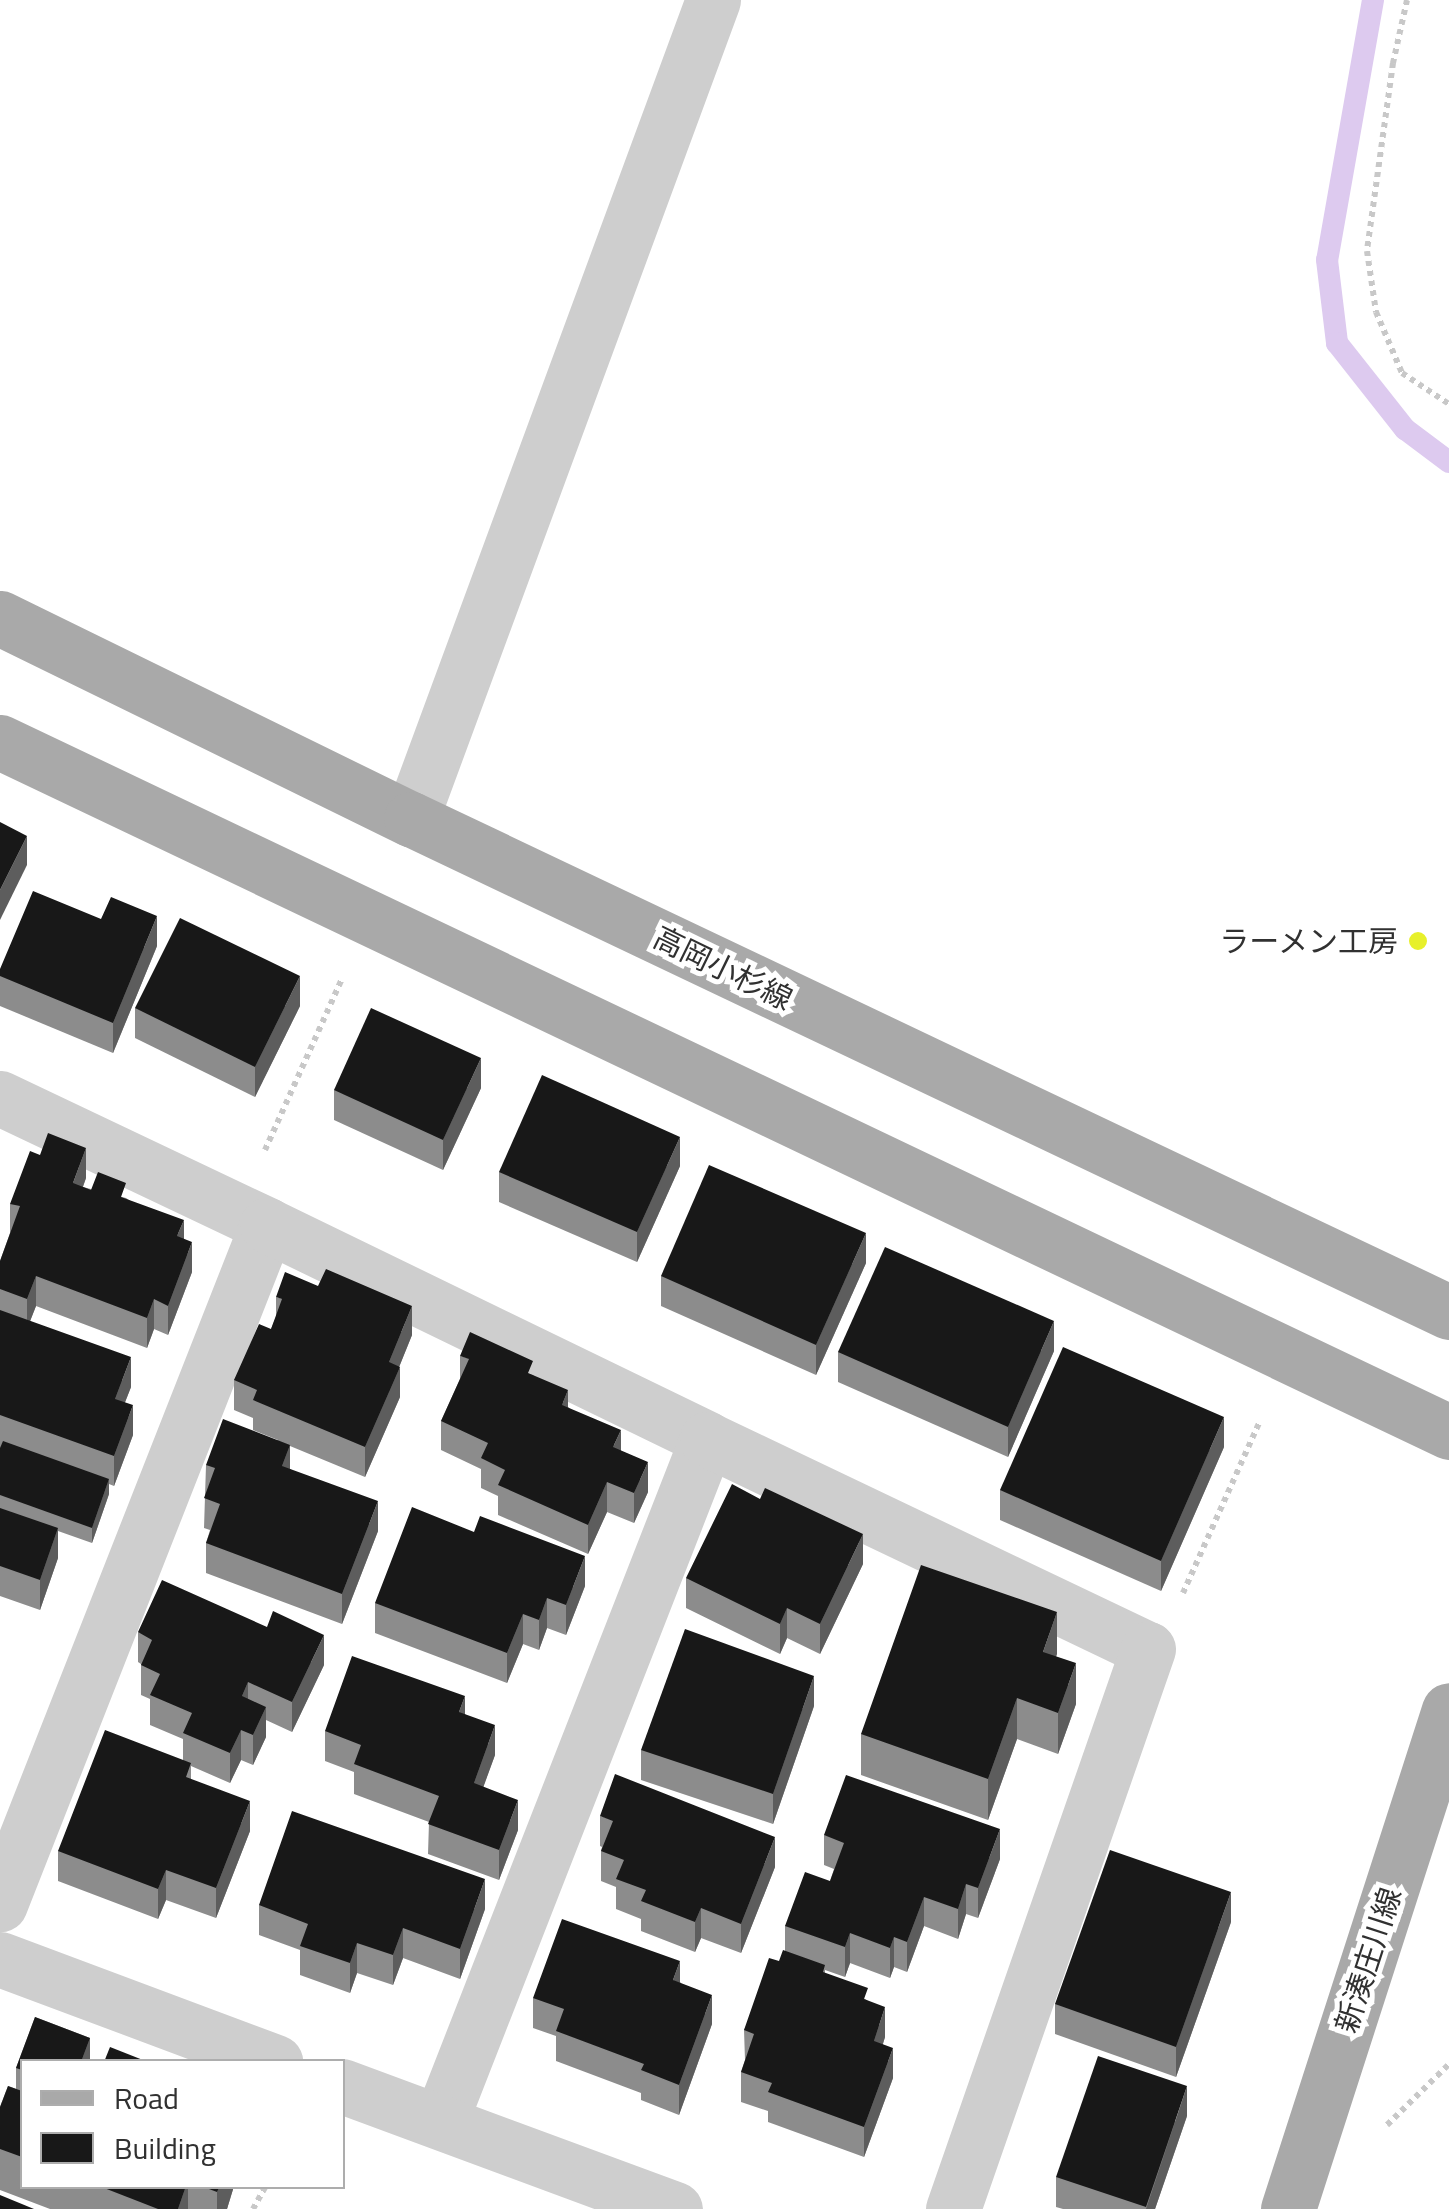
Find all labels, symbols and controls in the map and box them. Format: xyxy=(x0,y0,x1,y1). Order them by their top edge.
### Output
street label: 高岡小杉線 xyxy=(648,919,798,1017)
place label: ラーメン工房 xyxy=(1218,923,1398,959)
marker: ラーメン工房 xyxy=(1407,930,1429,952)
street label: 新湊庄川線 xyxy=(1328,1883,1408,2037)
legend xyxy=(20,2059,345,2189)
text: Road xyxy=(114,2075,179,2121)
text: Building xyxy=(114,2125,216,2171)

